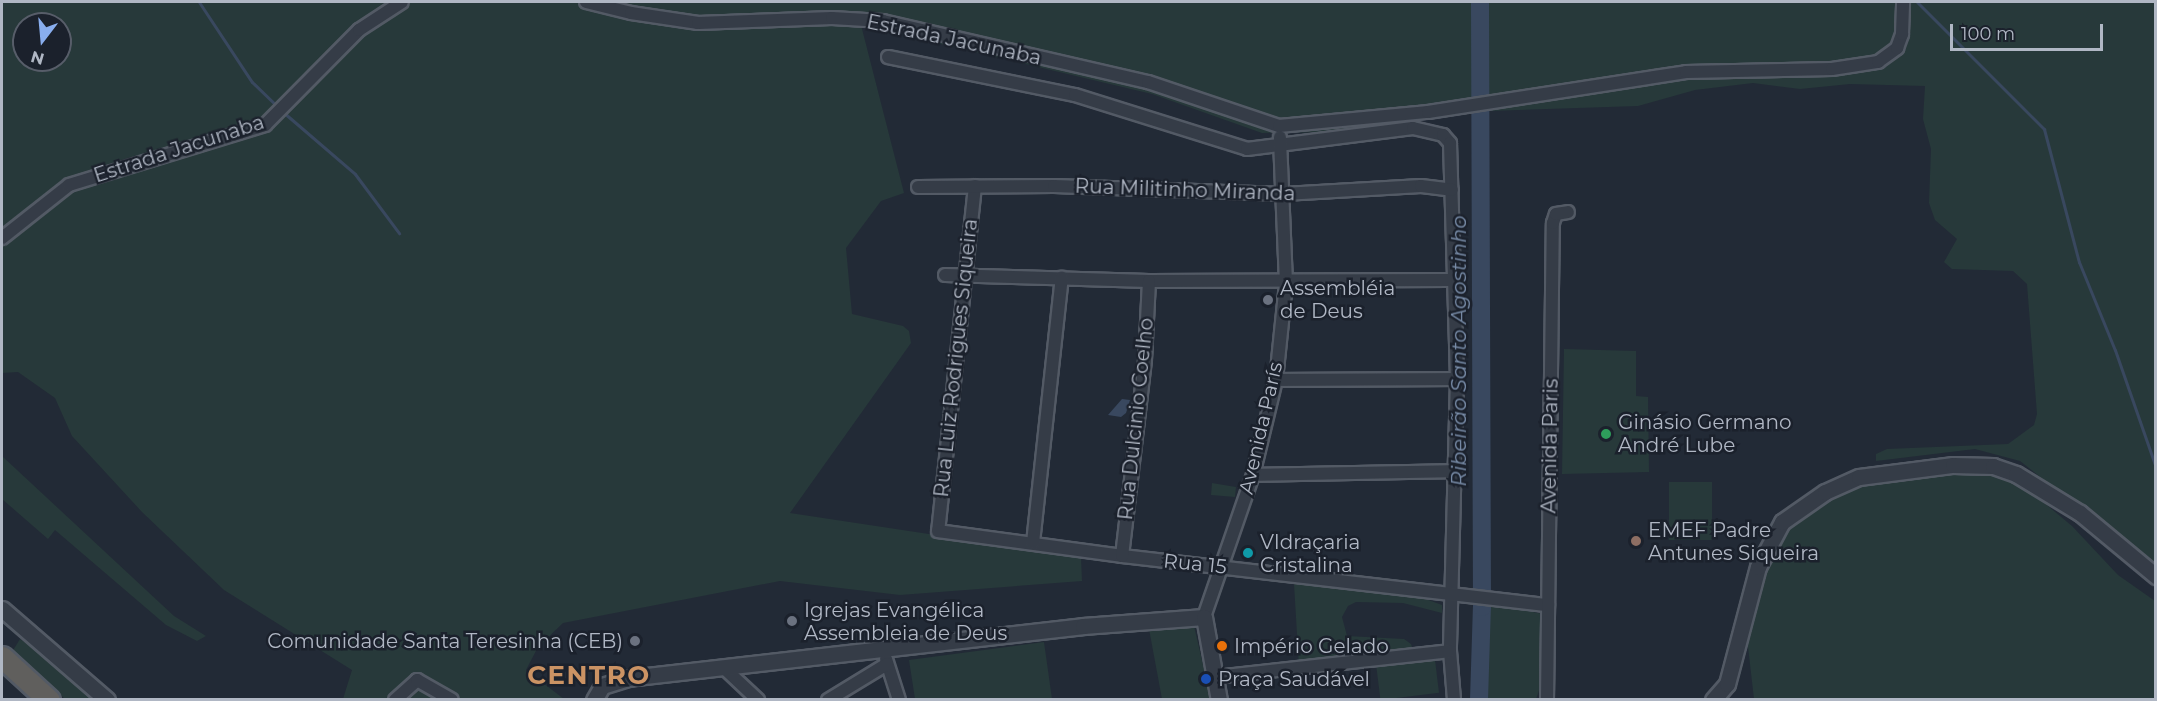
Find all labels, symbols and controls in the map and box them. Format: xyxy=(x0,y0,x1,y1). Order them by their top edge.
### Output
street label: Estrada Jacunaba xyxy=(865,10,1043,70)
north arrow xyxy=(12,12,72,72)
scale bar xyxy=(1953,12,2106,50)
text: 100 m xyxy=(1961,23,2015,45)
text: N xyxy=(29,47,46,69)
street label: Estrada Jacunaba xyxy=(91,110,267,188)
street label: Rua Militinho Miranda xyxy=(1074,174,1296,206)
water label: Ribeirão Santo Agostinho xyxy=(1446,215,1472,487)
street label: Rua Luiz Rodrigues Siqueira xyxy=(929,218,983,498)
place label: Assembléia de Deus xyxy=(1280,276,1395,323)
marker: Assembléia de Deus xyxy=(1261,293,1275,307)
street label: Rua Dulcinio Coelho xyxy=(1113,317,1159,521)
street label: Avenida París xyxy=(1234,360,1288,496)
street label: Avenida Paris xyxy=(1537,378,1563,514)
place label: Ginásio Germano André Lube xyxy=(1618,410,1792,457)
marker: Ginásio Germano André Lube xyxy=(1599,427,1613,441)
place label: EMEF Padre Antunes Siqueira xyxy=(1648,518,1819,565)
place label: VIdraçaria Cristalina xyxy=(1260,530,1360,577)
marker: EMEF Padre Antunes Siqueira xyxy=(1629,534,1643,548)
marker: VIdraçaria Cristalina xyxy=(1241,546,1255,560)
street label: Rua 15 xyxy=(1162,549,1228,579)
place label: Igrejas Evangélica Assembleia de Deus xyxy=(804,598,1007,645)
marker: Igrejas Evangélica Assembleia de Deus xyxy=(785,614,799,628)
place label: Comunidade Santa Teresinha (CEB) xyxy=(267,629,623,653)
marker: Comunidade Santa Teresinha (CEB) xyxy=(628,634,642,648)
place label: Império Gelado xyxy=(1234,634,1389,658)
marker: Império Gelado xyxy=(1215,639,1229,653)
district label: CENTRO xyxy=(527,660,651,692)
place label: Praça Saudável xyxy=(1218,667,1370,691)
marker: Praça Saudável xyxy=(1199,672,1213,686)

